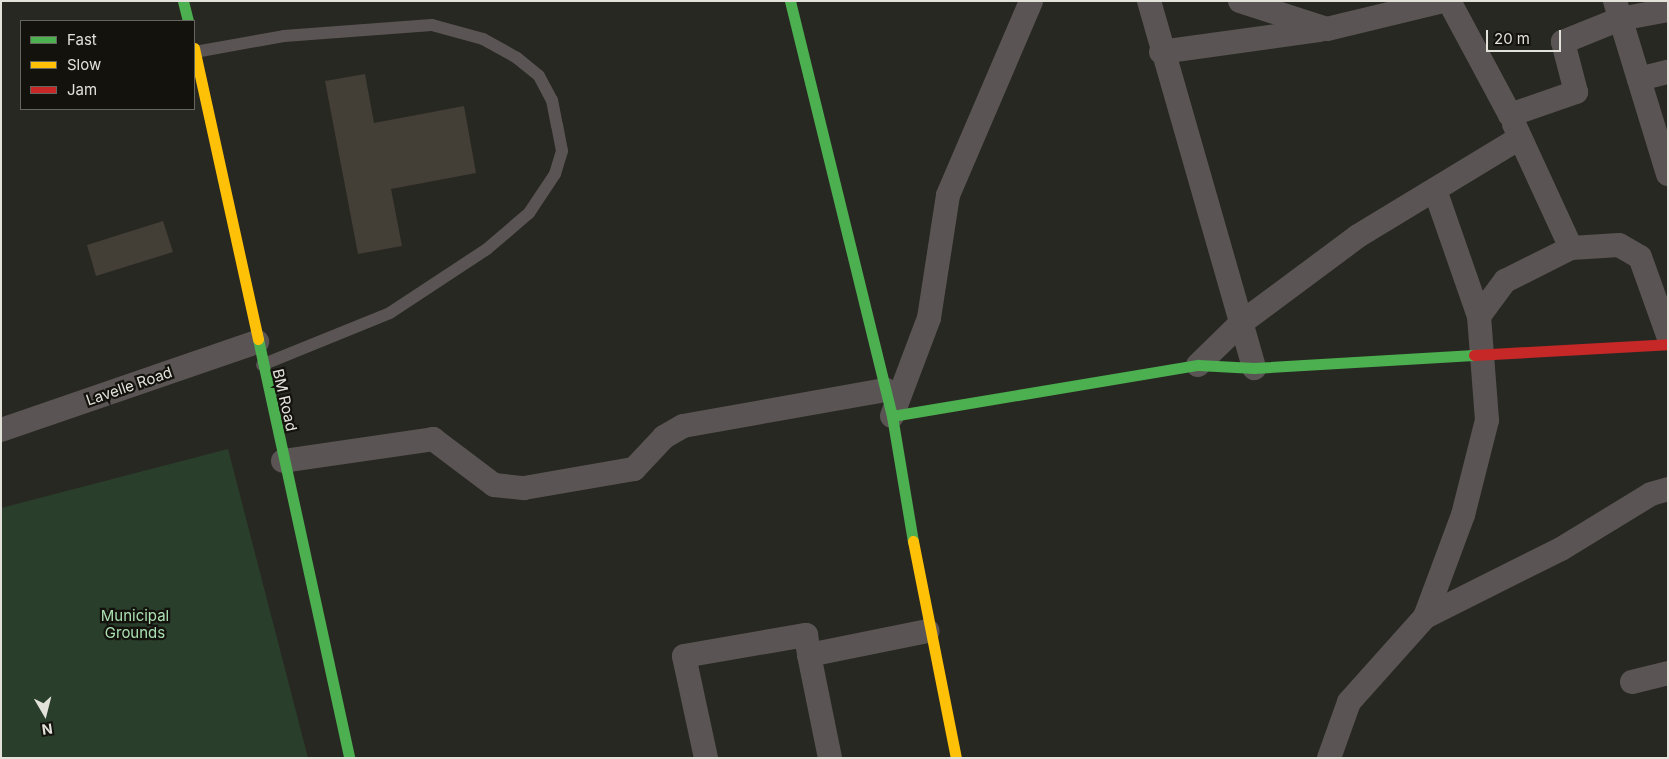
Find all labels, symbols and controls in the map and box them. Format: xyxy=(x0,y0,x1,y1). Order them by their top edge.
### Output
legend xyxy=(20,20,195,110)
scale bar xyxy=(1489,20,1564,52)
text: 20 m xyxy=(1494,29,1530,48)
text: Fast xyxy=(67,30,97,49)
text: Slow xyxy=(67,55,101,74)
text: Jam xyxy=(67,80,97,99)
street label: Lavelle Road xyxy=(84,363,174,409)
street label: BM Road xyxy=(269,367,301,433)
park label: Municipal Grounds xyxy=(101,606,169,641)
north arrow xyxy=(20,689,70,739)
text: N xyxy=(41,720,54,739)

